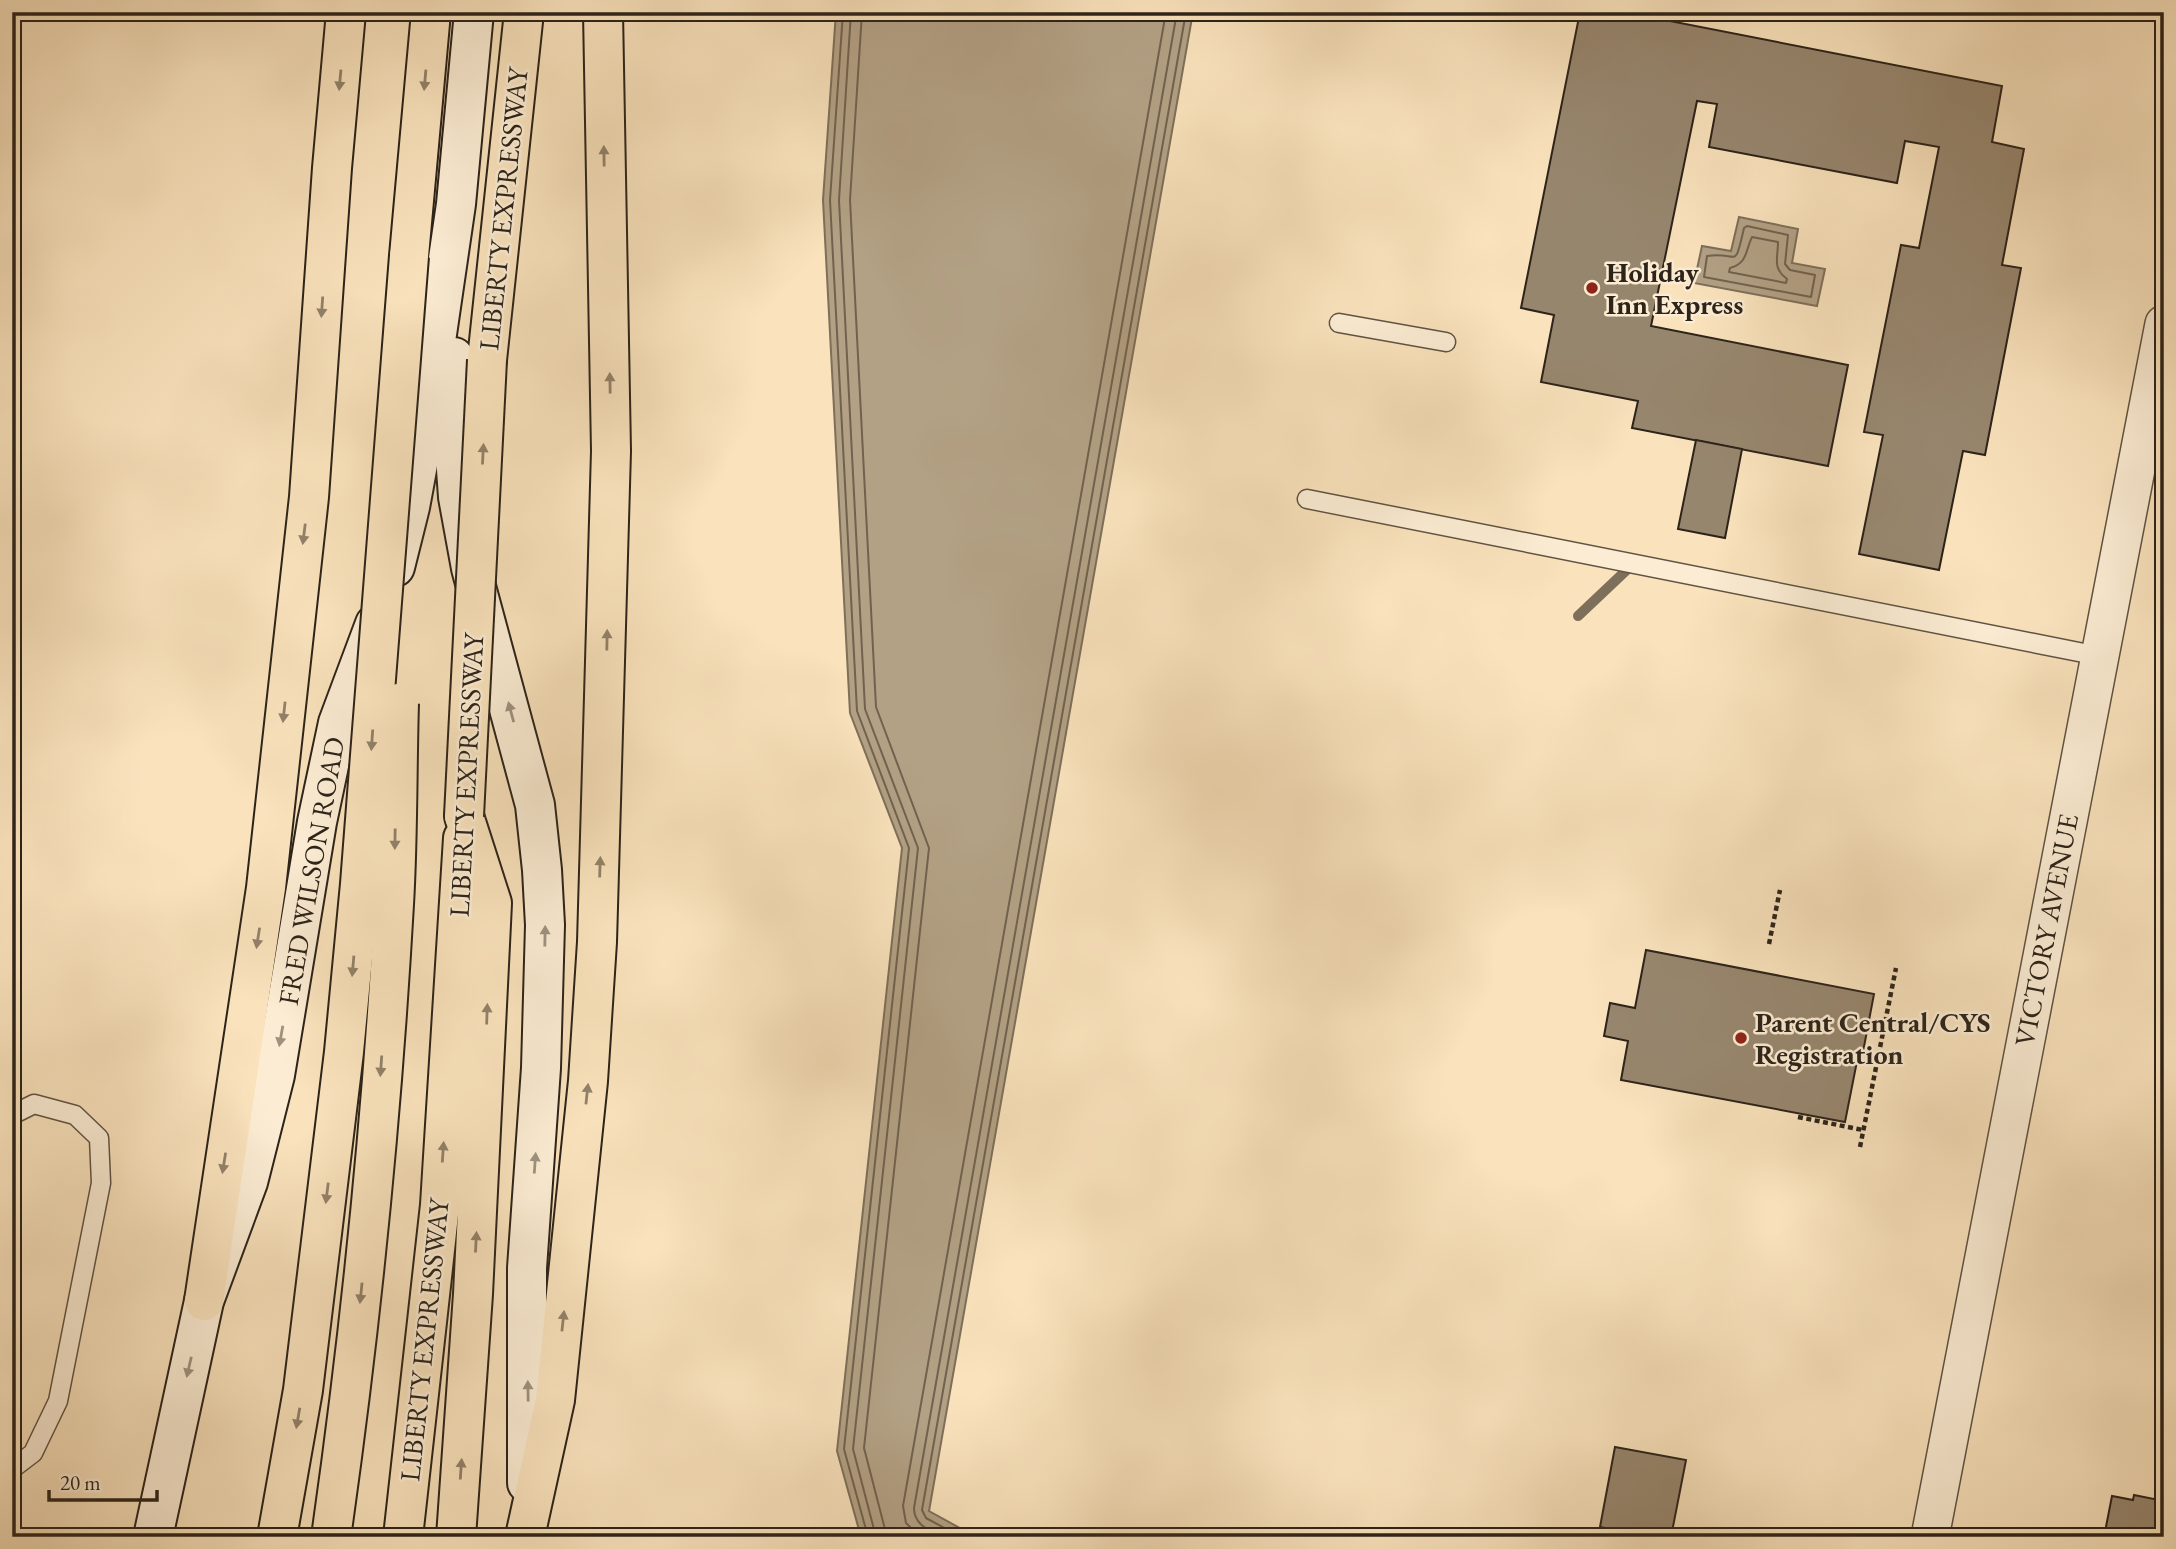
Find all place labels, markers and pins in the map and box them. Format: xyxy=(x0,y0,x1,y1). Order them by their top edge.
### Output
place label: Holiday Inn Express xyxy=(1606,254,1743,322)
marker: Holiday Inn Express xyxy=(1584,280,1600,296)
place label: Parent Central/CYS Registration xyxy=(1755,1004,1991,1072)
marker: Parent Central/CYS Registration xyxy=(1733,1030,1749,1046)

